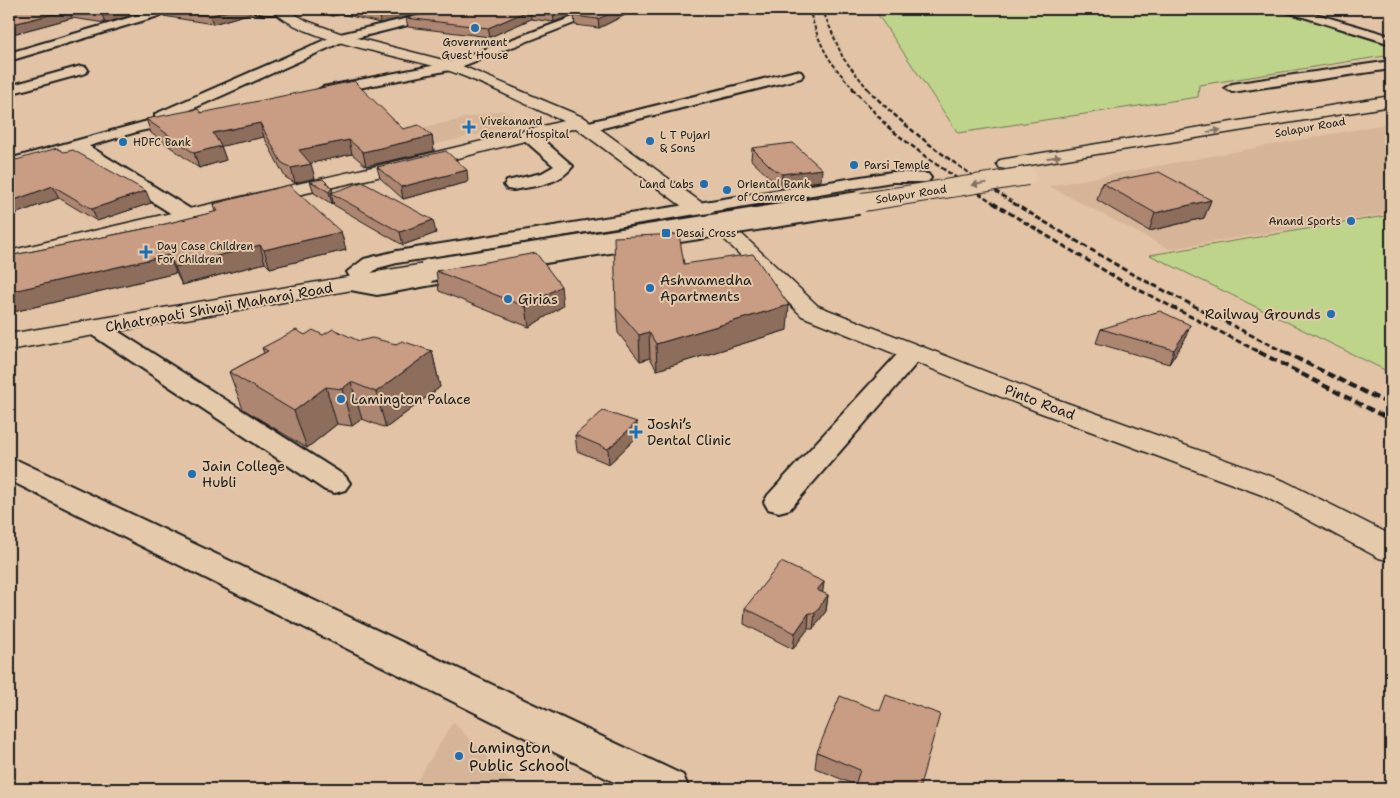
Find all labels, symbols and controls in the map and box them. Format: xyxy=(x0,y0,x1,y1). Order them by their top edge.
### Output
marker: Government Guest House xyxy=(469,22,481,34)
place label: Government Guest House xyxy=(442,35,508,63)
place label: Vivekanand General Hospital xyxy=(480,114,570,142)
street label: Solapur Road xyxy=(1273,114,1347,141)
marker: Vivekanand General Hospital xyxy=(462,120,476,134)
one-way arrow xyxy=(1207,126,1223,134)
place label: L T Pujari & Sons xyxy=(660,128,710,156)
place label: HDFC Bank xyxy=(133,135,191,150)
marker: L T Pujari & Sons xyxy=(644,135,656,147)
marker: HDFC Bank xyxy=(117,136,129,148)
one-way arrow xyxy=(1046,152,1062,160)
place label: Parsi Temple xyxy=(864,158,930,173)
marker: Parsi Temple xyxy=(848,159,860,171)
place label: Land Labs xyxy=(639,177,694,192)
place label: Oriental Bank of Commerce xyxy=(737,177,810,205)
marker: Land Labs xyxy=(698,178,710,190)
one-way arrow xyxy=(970,180,986,188)
street label: Solapur Road xyxy=(874,181,948,208)
marker: Oriental Bank of Commerce xyxy=(721,184,733,196)
place label: Anand Sports xyxy=(1268,214,1341,229)
marker: Anand Sports xyxy=(1345,215,1357,227)
place label: Desai Cross xyxy=(676,226,736,241)
marker: Desai Cross xyxy=(660,227,672,239)
place label: Day Case Children For Children xyxy=(157,239,254,267)
marker: Day Case Children For Children xyxy=(139,245,153,259)
place label: Ashwamedha Apartments xyxy=(660,271,752,305)
street label: Chhatrapati Shivaji Maharaj Road xyxy=(104,278,334,336)
marker: Ashwamedha Apartments xyxy=(644,282,656,294)
place label: Girias xyxy=(518,290,558,308)
marker: Girias xyxy=(502,293,514,305)
place label: Railway Grounds xyxy=(1205,305,1321,323)
marker: Railway Grounds xyxy=(1325,308,1337,320)
street label: Pinto Road xyxy=(1002,380,1078,424)
place label: Lamington Palace xyxy=(351,390,471,408)
marker: Lamington Palace xyxy=(335,393,347,405)
place label: Joshi’s Dental Clinic xyxy=(647,415,731,449)
marker: Joshi’s Dental Clinic xyxy=(629,425,643,439)
place label: Jain College Hubli xyxy=(202,457,285,491)
marker: Jain College Hubli xyxy=(186,468,198,480)
place label: Lamington Public School xyxy=(469,737,570,776)
marker: Lamington Public School xyxy=(453,750,465,762)

